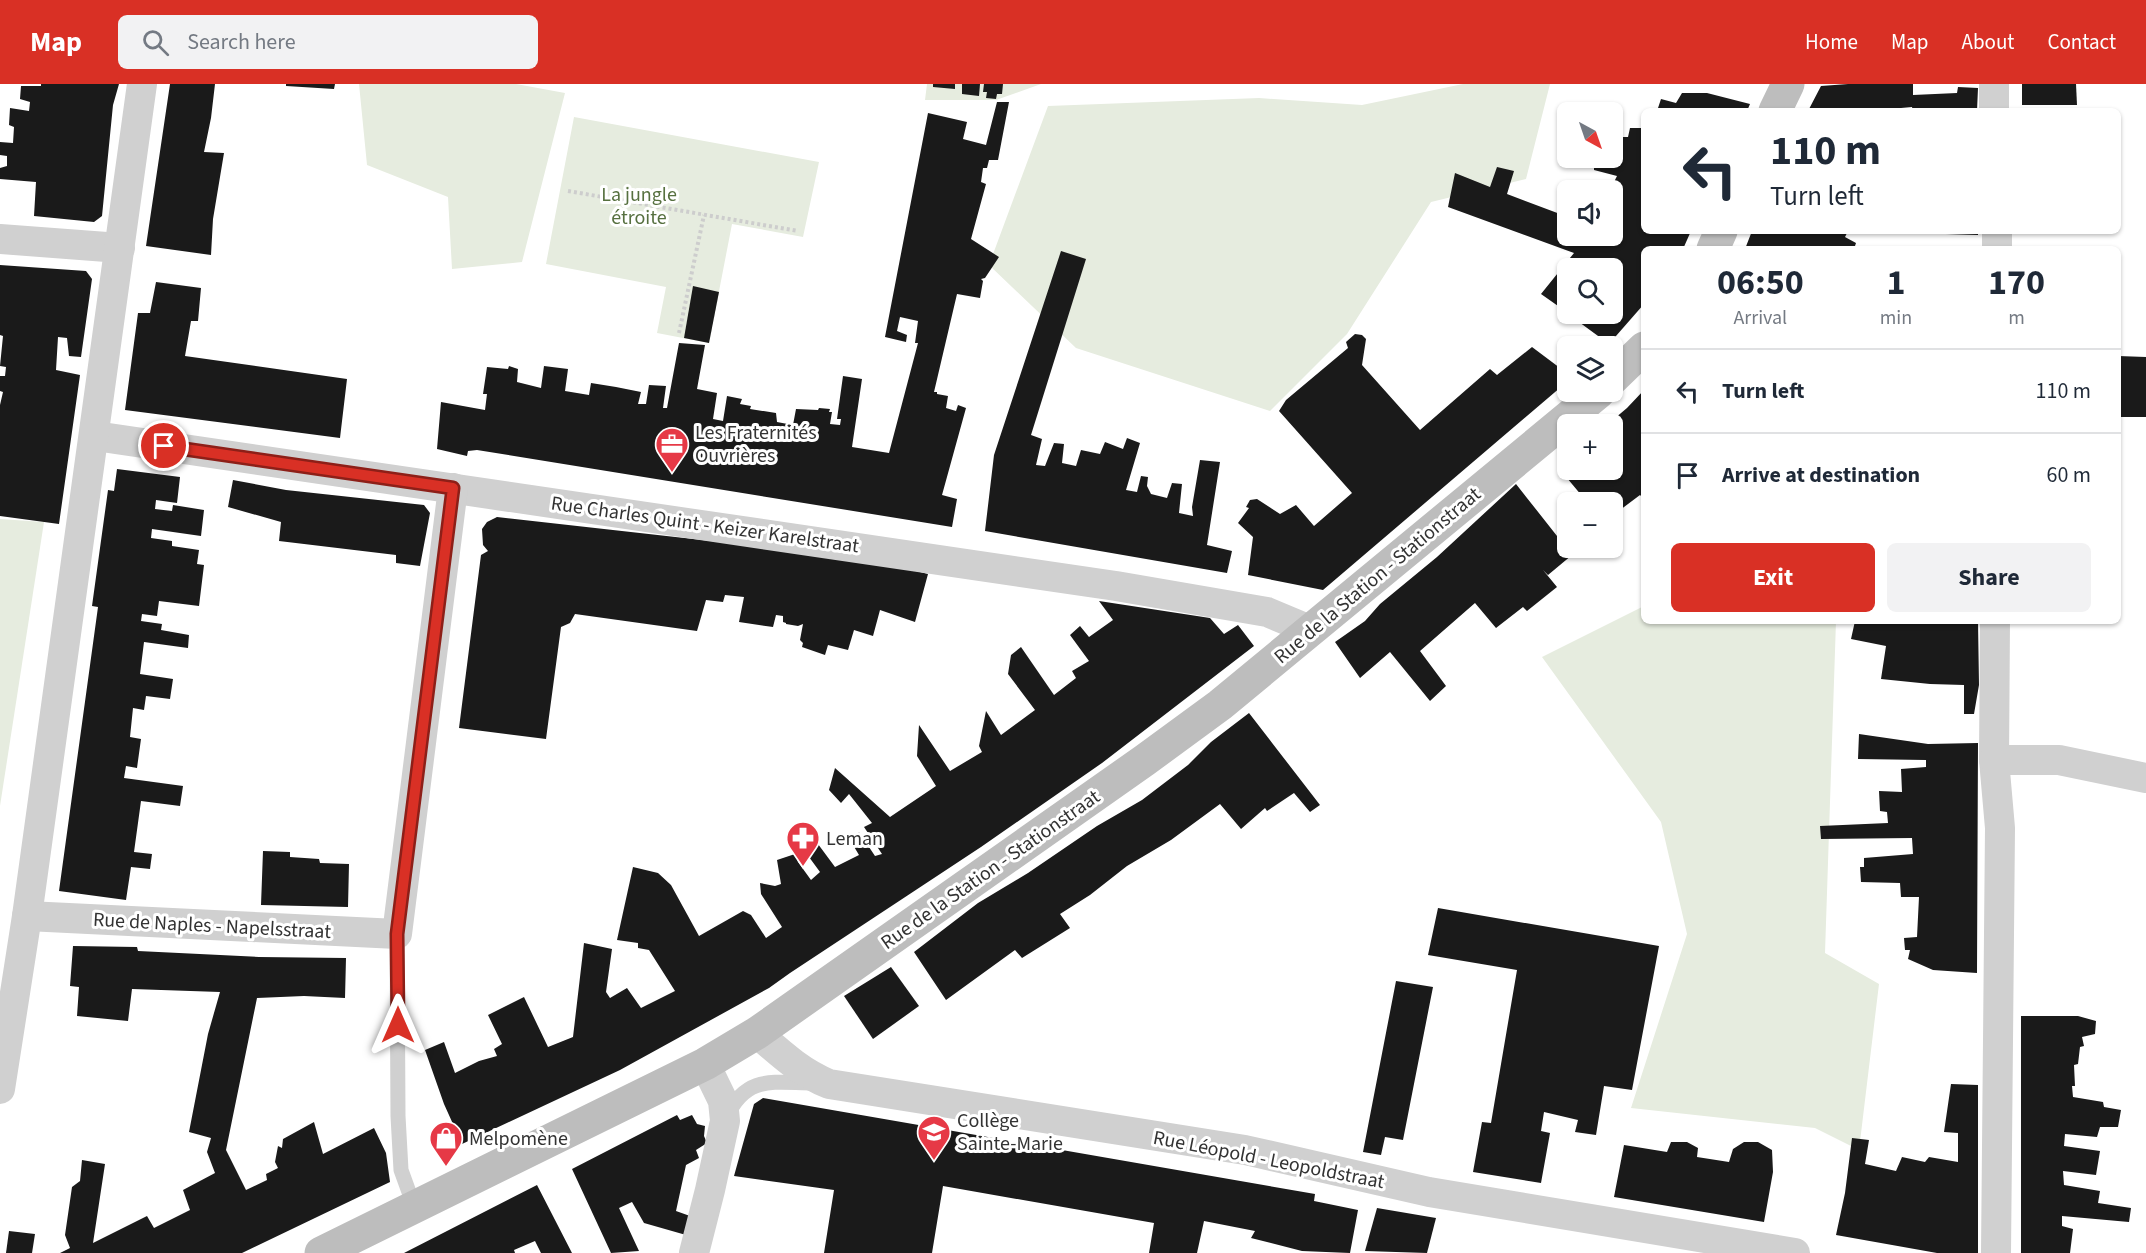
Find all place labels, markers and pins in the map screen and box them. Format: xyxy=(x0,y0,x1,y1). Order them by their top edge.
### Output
place label: Les Fraternités Ouvrières xyxy=(695,419,817,470)
pin xyxy=(138,420,189,471)
office icon: Les Fraternités Ouvrières xyxy=(654,426,690,473)
pharmacy icon: Leman xyxy=(785,820,821,867)
place label: Leman xyxy=(826,825,883,853)
place label: Collège Sainte-Marie xyxy=(957,1107,1063,1158)
school or university icon: Collège Sainte-Marie xyxy=(916,1114,952,1161)
shop icon: Melpomène xyxy=(428,1120,464,1167)
place label: Melpomène xyxy=(469,1125,568,1153)

